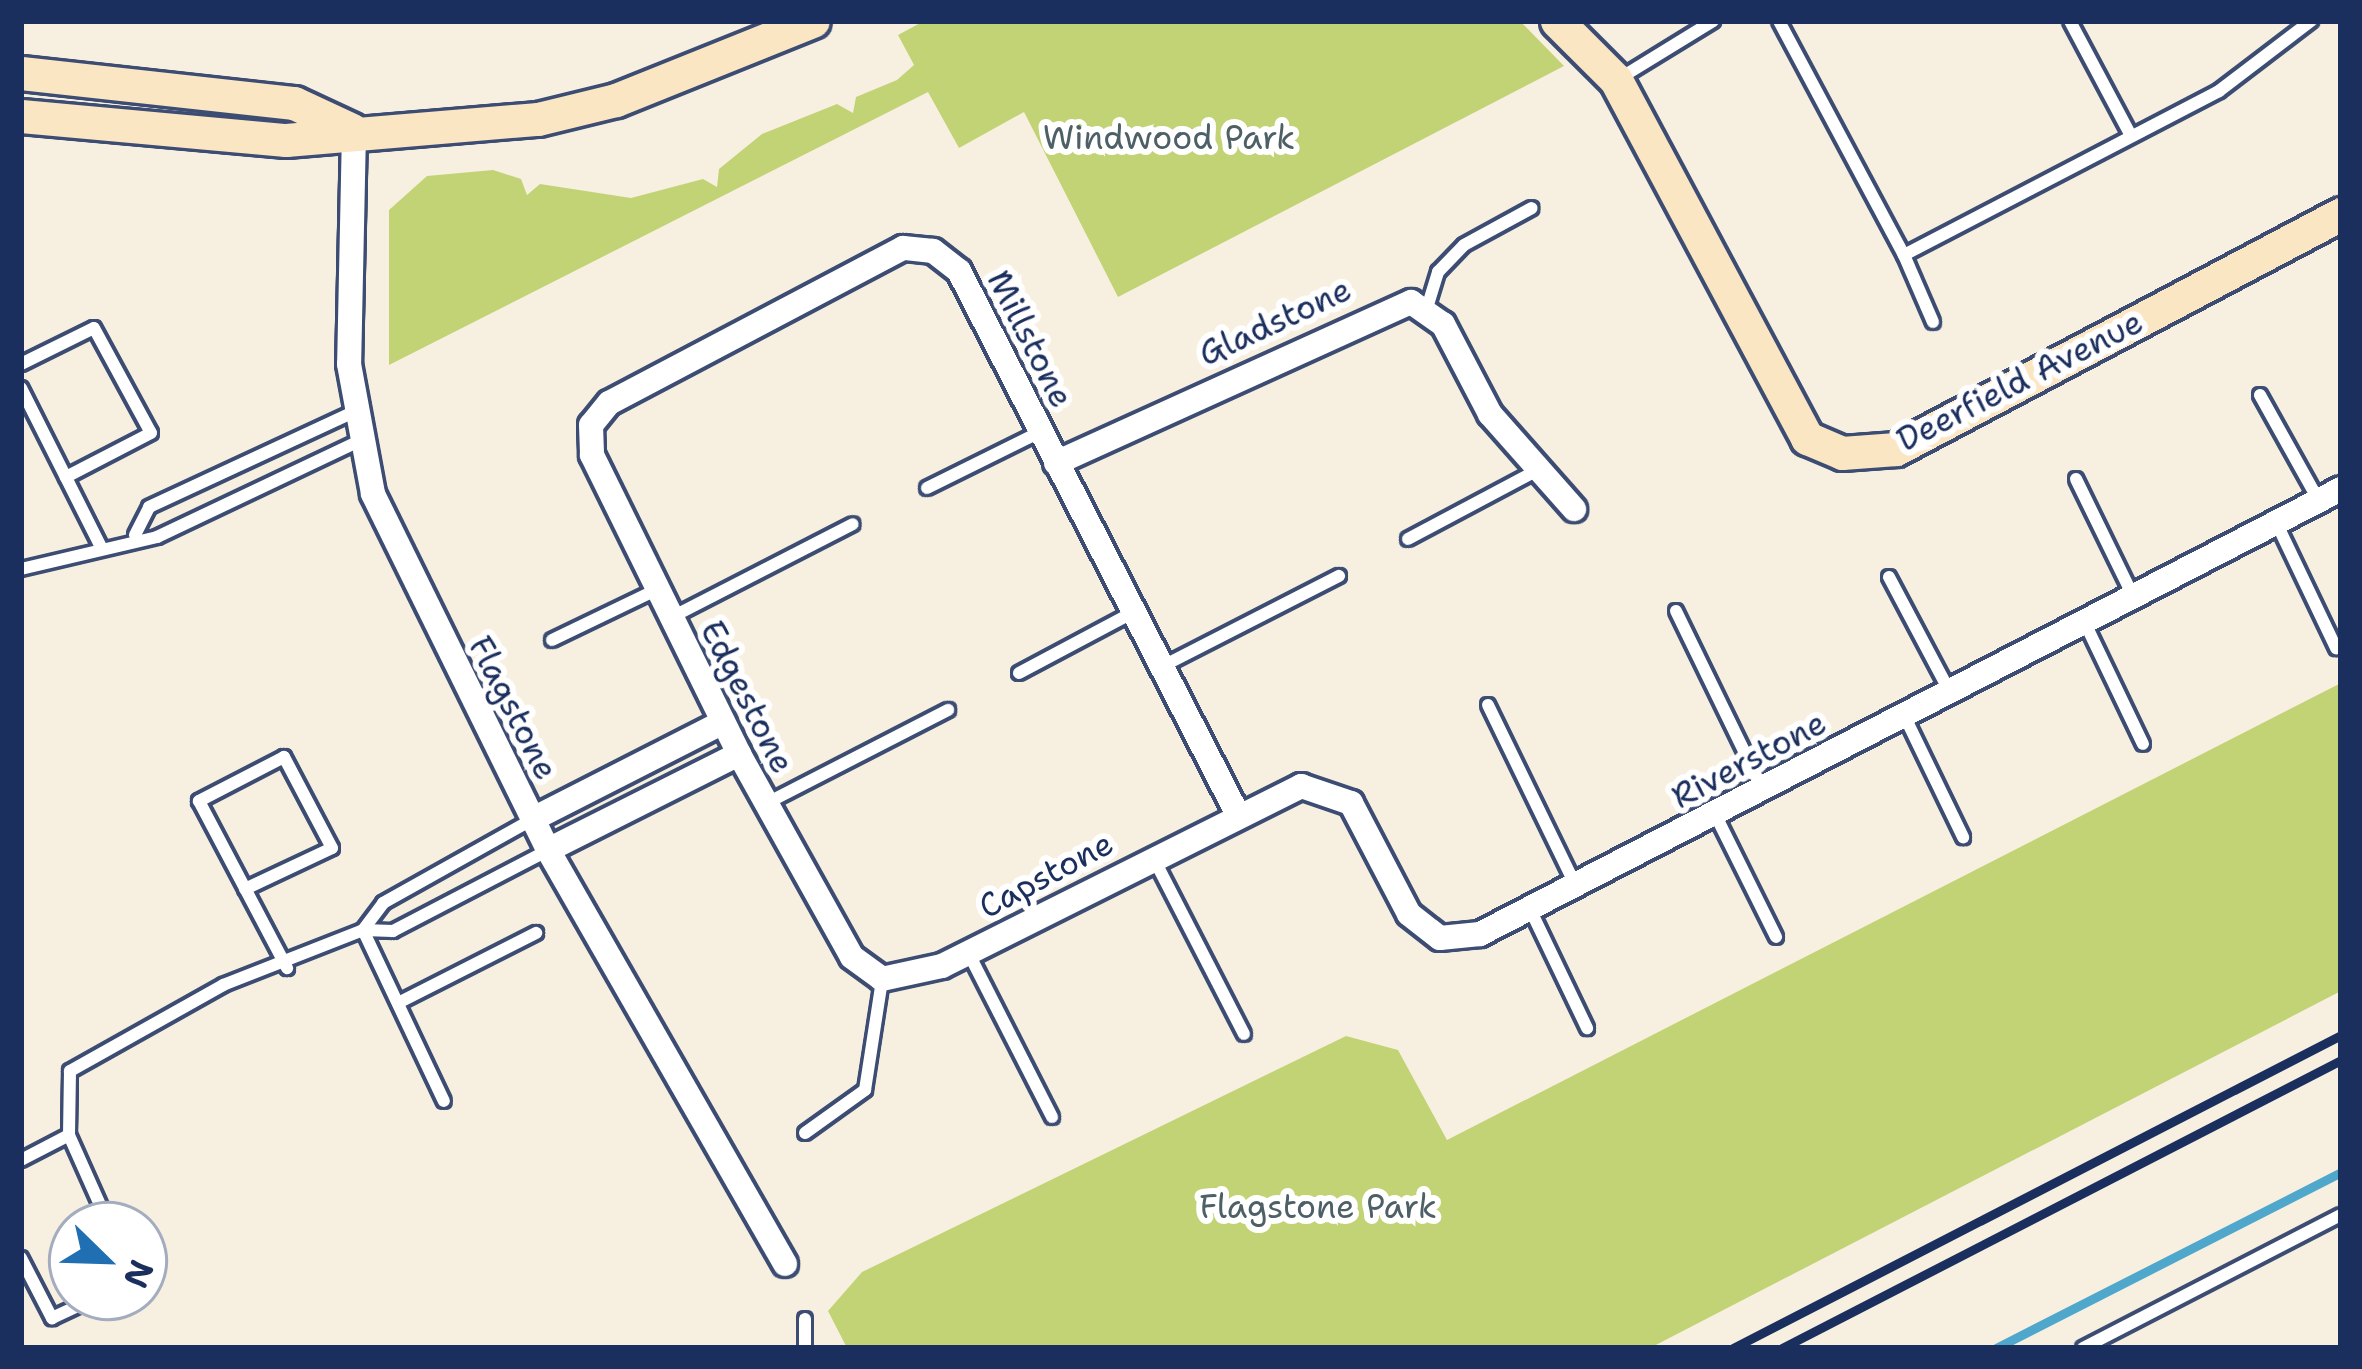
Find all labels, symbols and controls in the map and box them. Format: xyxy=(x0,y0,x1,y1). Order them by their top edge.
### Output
park label: Windwood Park xyxy=(1043,118,1295,158)
street label: Millstone xyxy=(979,264,1081,414)
street label: Gladstone xyxy=(1193,270,1357,374)
street label: Deerfield Avenue xyxy=(1891,302,2149,460)
street label: Edgestone xyxy=(692,614,802,780)
street label: Flagstone xyxy=(460,630,566,786)
street label: Riverstone xyxy=(1665,703,1833,817)
street label: Capstone xyxy=(972,823,1120,927)
park label: Flagstone Park xyxy=(1199,1187,1437,1227)
north arrow xyxy=(48,1201,168,1321)
text: N xyxy=(113,1253,165,1295)

